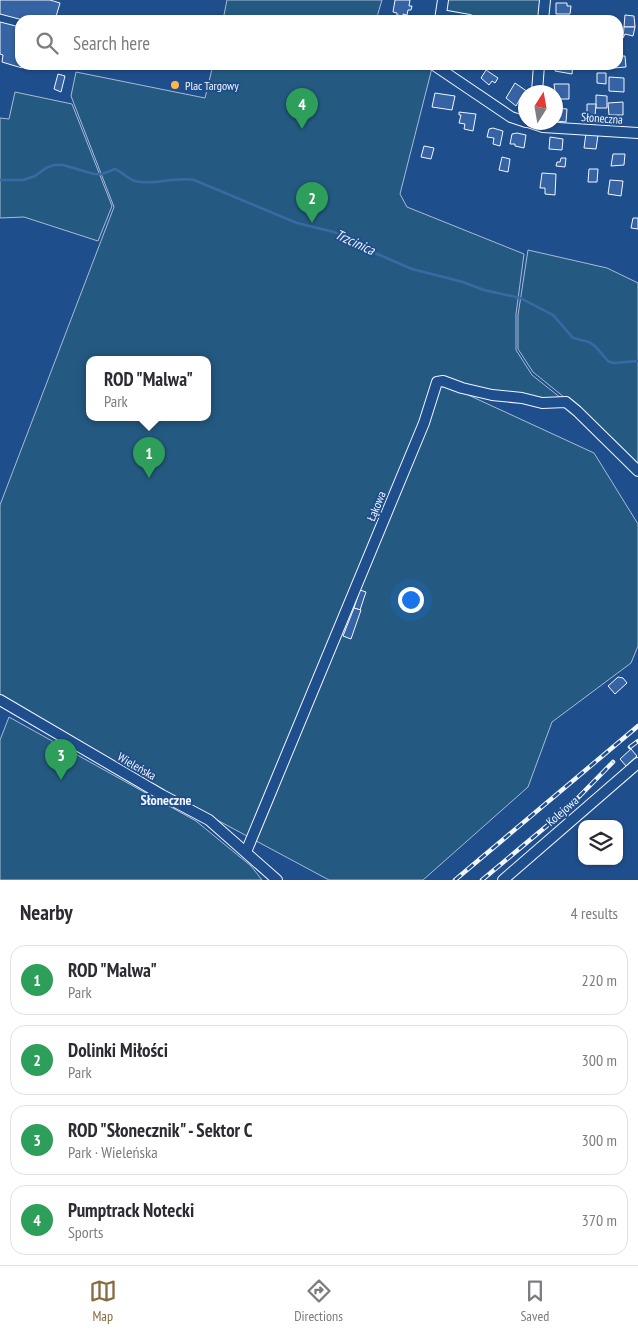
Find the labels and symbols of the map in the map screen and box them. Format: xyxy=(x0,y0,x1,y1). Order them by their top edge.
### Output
place label: Plac Targowy xyxy=(185,78,239,93)
marker: Plac Targowy xyxy=(169,79,181,91)
north arrow xyxy=(518,85,563,130)
pin: 4 xyxy=(286,88,318,129)
street label: Słoneczna xyxy=(581,109,624,127)
pin: 2 xyxy=(296,182,328,223)
water label: Trzcinica xyxy=(332,225,379,260)
pin: 1 xyxy=(133,437,165,478)
street label: Łąkowa xyxy=(363,489,389,523)
your location xyxy=(398,587,424,613)
pin: 3 xyxy=(45,739,77,780)
street label: Wieleńska xyxy=(115,749,159,783)
district label: Słoneczne xyxy=(141,791,191,809)
street label: Kolejowa xyxy=(543,793,581,829)

